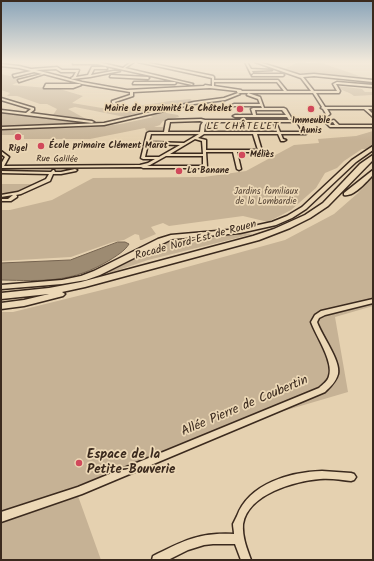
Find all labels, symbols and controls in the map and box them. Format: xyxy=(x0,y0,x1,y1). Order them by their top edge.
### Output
place label: Mairie de proximité Le Châtelet xyxy=(105,104,232,114)
marker: Mairie de proximité Le Châtelet xyxy=(235,104,245,114)
marker: Immeuble Aunis xyxy=(306,104,316,114)
place label: Immeuble Aunis xyxy=(292,116,330,137)
district label: LE CHÂTELET xyxy=(207,121,279,133)
marker: Rigel xyxy=(13,132,23,142)
marker: École primaire Clément Marot xyxy=(36,141,46,151)
place label: École primaire Clément Marot xyxy=(49,141,168,151)
place label: Rigel xyxy=(9,144,27,154)
marker: Méliès xyxy=(237,150,247,160)
place label: Méliès xyxy=(250,150,274,160)
street label: Rue Galilée xyxy=(36,154,78,166)
marker: La Banane xyxy=(174,166,184,176)
place label: La Banane xyxy=(187,166,229,176)
park label: Jardins familiaux de la Lombardie xyxy=(234,187,298,208)
street label: Rocade Nord-Est de Rouen xyxy=(134,218,258,264)
street label: Allée Pierre de Coubertin xyxy=(179,373,311,441)
place label: Espace de la Petite-Bouverie xyxy=(87,448,175,479)
marker: Espace de la Petite-Bouverie xyxy=(74,458,84,468)

